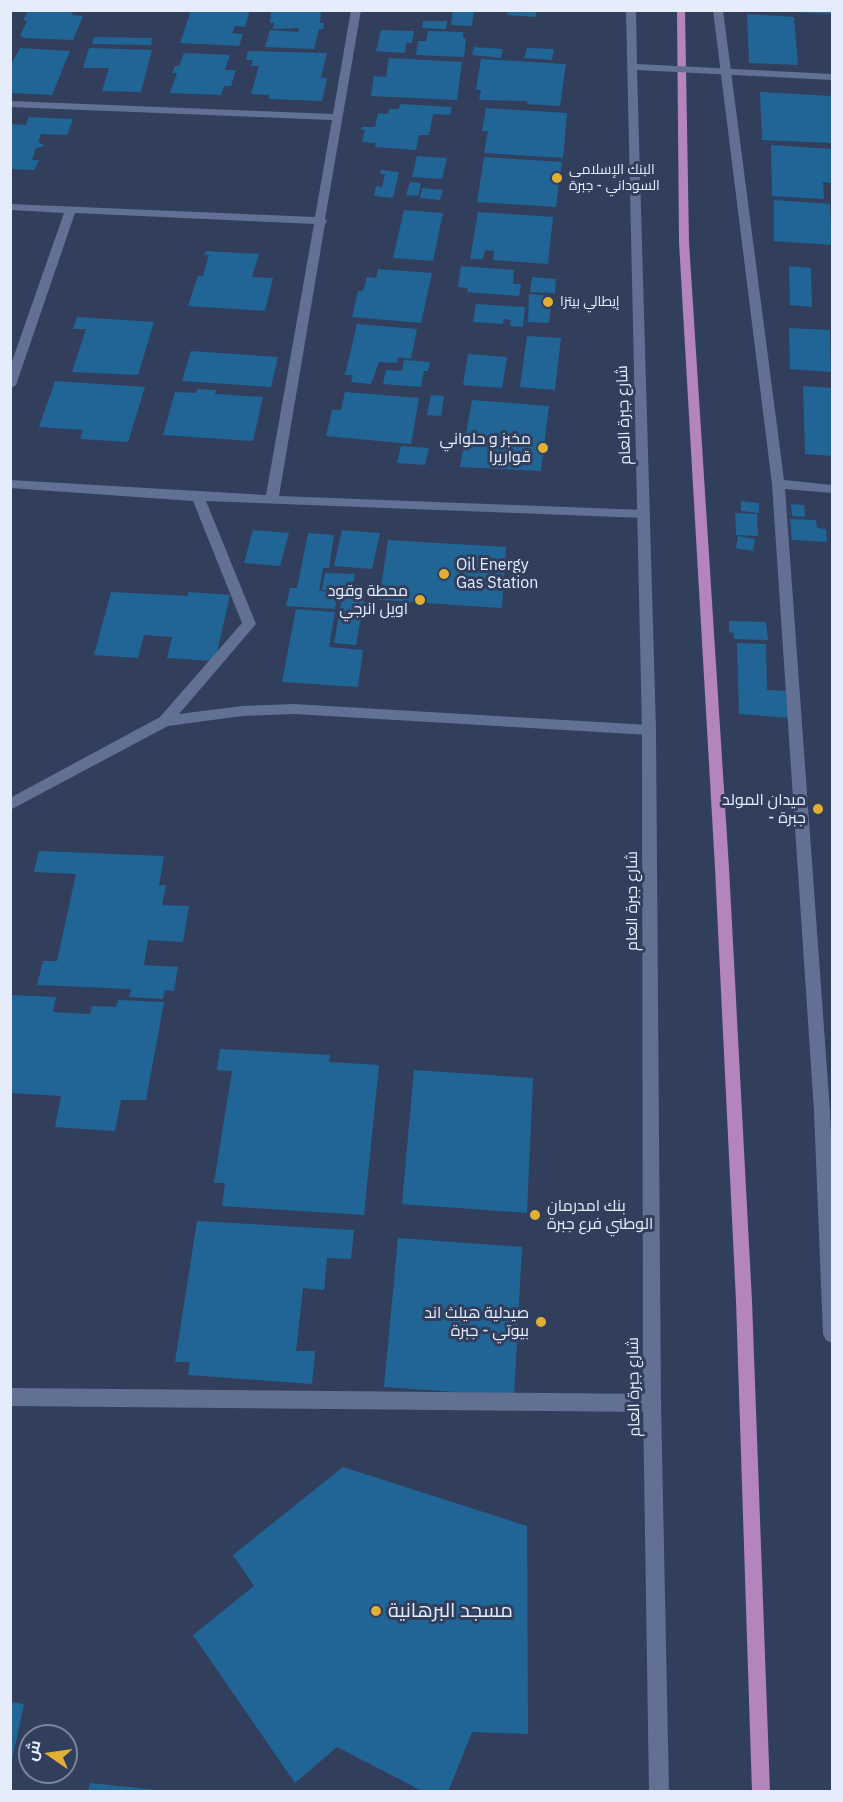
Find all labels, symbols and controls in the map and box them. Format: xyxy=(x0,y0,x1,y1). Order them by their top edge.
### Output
place label: البنك الإسلامي السوداني - جبرة xyxy=(569,162,660,194)
marker: البنك الإسلامي السوداني - جبرة xyxy=(550,171,564,185)
place label: إيطالي بيتزا xyxy=(560,294,620,310)
marker: إيطالي بيتزا xyxy=(541,295,555,309)
street label: شارع جبرة العام xyxy=(613,365,635,465)
place label: مخبز و حلواني قواريرا xyxy=(440,429,531,467)
marker: مخبز و حلواني قواريرا xyxy=(536,441,550,455)
place label: Oil Energy Gas Station xyxy=(456,555,538,593)
marker: Oil Energy Gas Station xyxy=(437,567,451,581)
place label: محطة وقود اويل انرجي xyxy=(328,581,408,619)
marker: محطة وقود اويل انرجي xyxy=(413,593,427,607)
place label: ميدان المولد - جبرة xyxy=(722,790,806,828)
marker: ميدان المولد - جبرة xyxy=(811,802,825,816)
street label: شارع جبرة العام xyxy=(622,851,642,951)
place label: بنك امدرمان الوطني فرع جبرة xyxy=(547,1196,653,1234)
marker: بنك امدرمان الوطني فرع جبرة xyxy=(528,1208,542,1222)
place label: صيدلية هيلث اند بيوتي - جبرة xyxy=(424,1303,529,1341)
marker: صيدلية هيلث اند بيوتي - جبرة xyxy=(534,1315,548,1329)
street label: شارع جبرة العام xyxy=(624,1337,644,1437)
place label: مسجد البرهانية xyxy=(388,1599,513,1623)
marker: مسجد البرهانية xyxy=(369,1604,383,1618)
north arrow xyxy=(18,1724,78,1784)
text: ش xyxy=(20,1738,44,1763)

